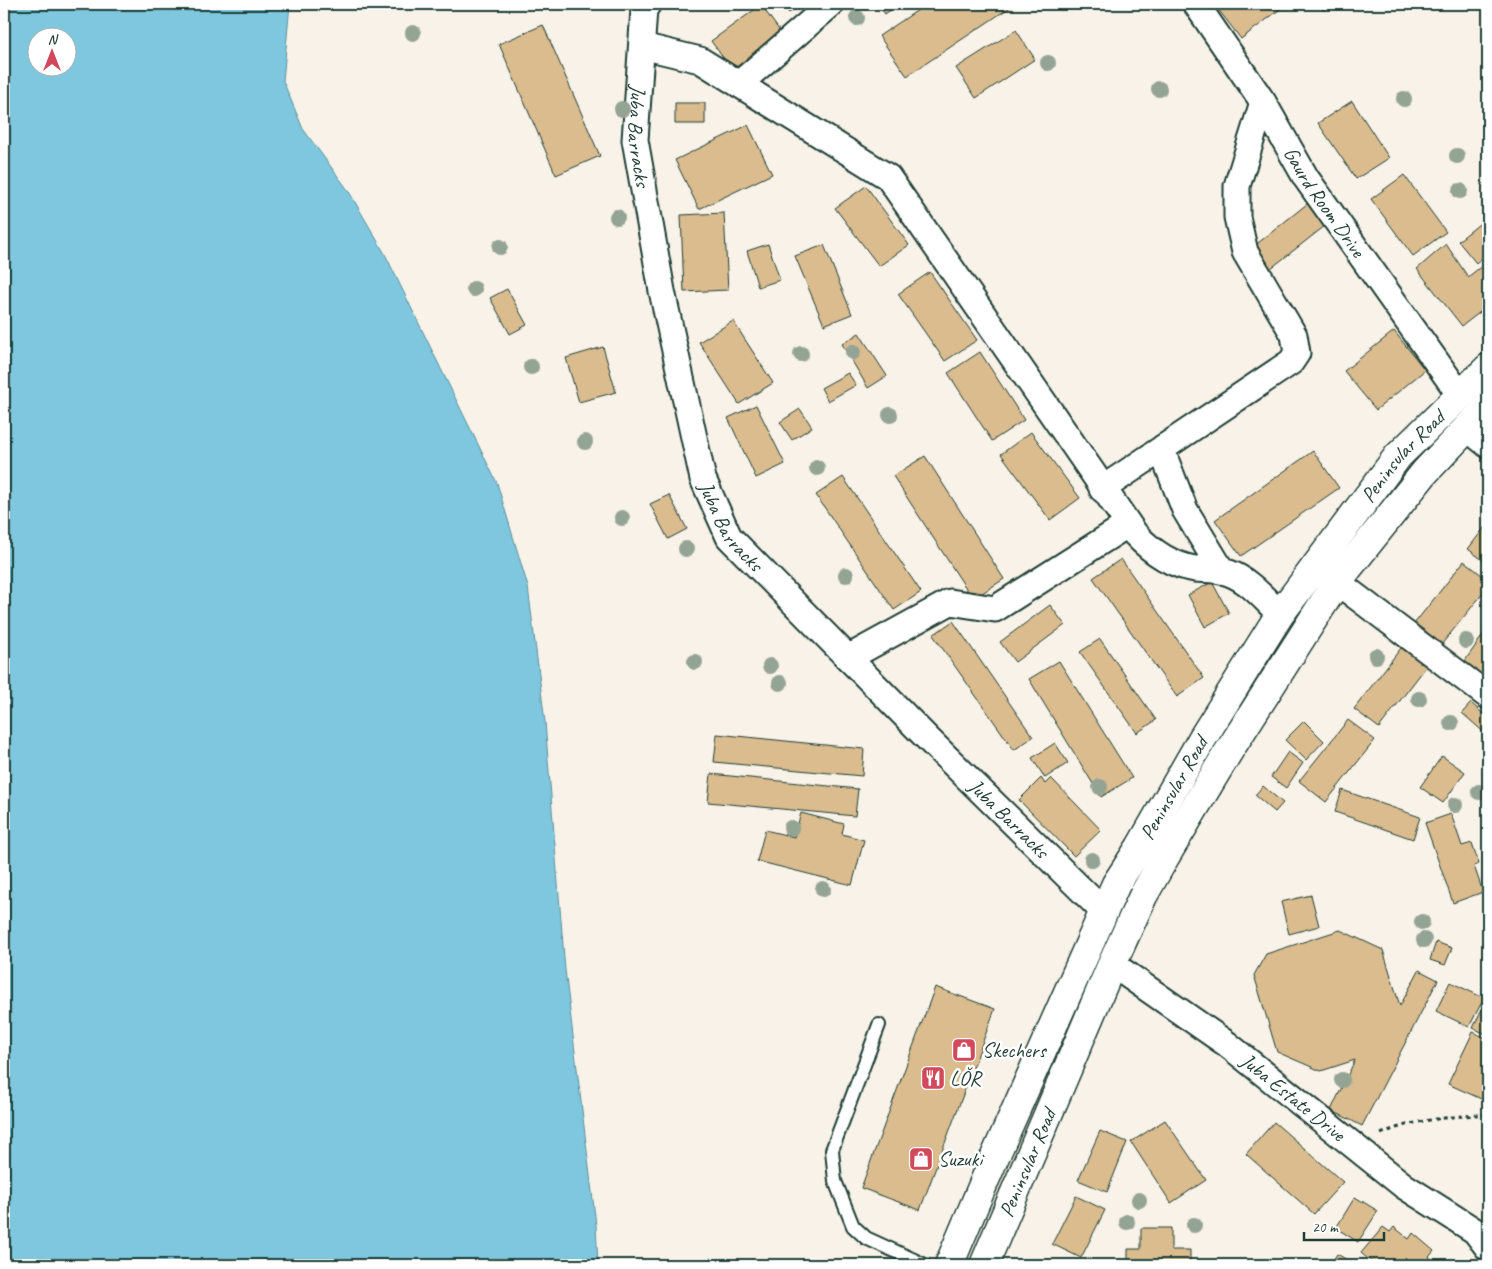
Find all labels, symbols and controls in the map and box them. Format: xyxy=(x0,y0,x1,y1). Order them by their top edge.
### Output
north arrow xyxy=(28,28,78,78)
text: N xyxy=(48,31,59,48)
street label: Juba Barracks xyxy=(622,83,656,191)
street label: Gaurd Room Drive xyxy=(1278,142,1372,263)
street label: Peninsular Road xyxy=(1355,403,1452,507)
street label: Juba Barracks xyxy=(693,477,770,578)
street label: Peninsular Road xyxy=(1134,730,1215,844)
street label: Juba Barracks xyxy=(963,773,1056,865)
shop icon: Skechers xyxy=(951,1037,977,1063)
place label: Skechers xyxy=(982,1037,1047,1063)
street label: Juba Estate Drive xyxy=(1235,1047,1352,1148)
restaurant icon: LŎR xyxy=(920,1065,946,1091)
place label: LŎR xyxy=(950,1065,983,1091)
street label: Peninsular Road xyxy=(993,1102,1063,1221)
shop icon: Suzuki xyxy=(908,1146,934,1172)
place label: Suzuki xyxy=(938,1146,985,1172)
scale bar xyxy=(1304,1209,1384,1241)
text: 20 m xyxy=(1312,1218,1339,1237)

